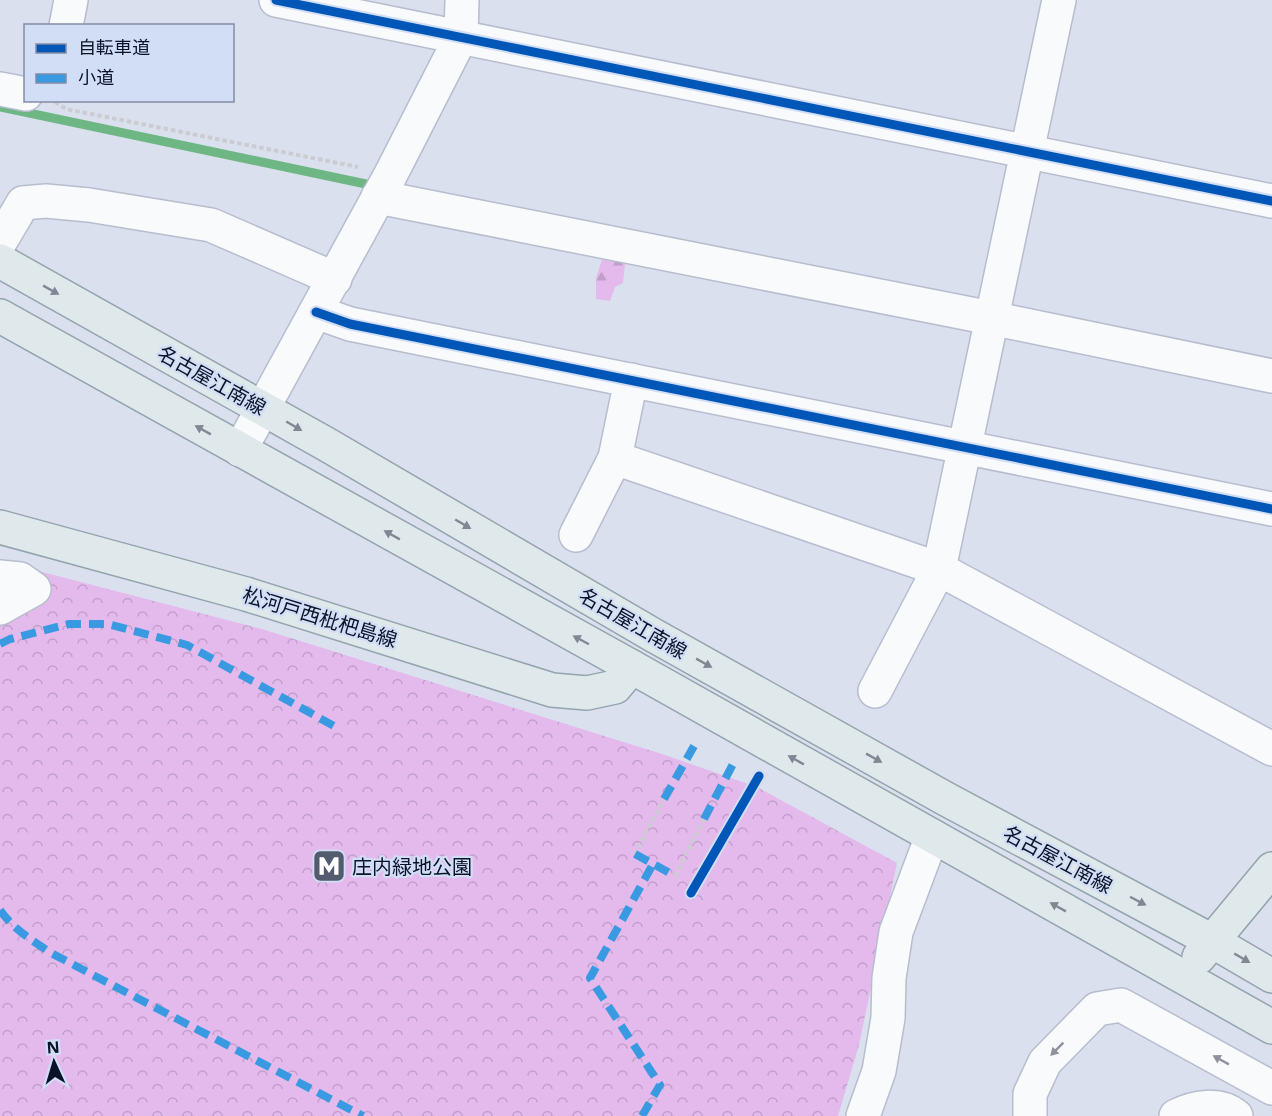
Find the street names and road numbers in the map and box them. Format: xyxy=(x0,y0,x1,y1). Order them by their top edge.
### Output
street label: 名古屋江南線 xyxy=(153,339,271,421)
street label: 松河戸西枇杷島線 xyxy=(240,581,400,653)
street label: 名古屋江南線 xyxy=(574,581,692,665)
street label: 名古屋江南線 xyxy=(999,819,1117,899)

